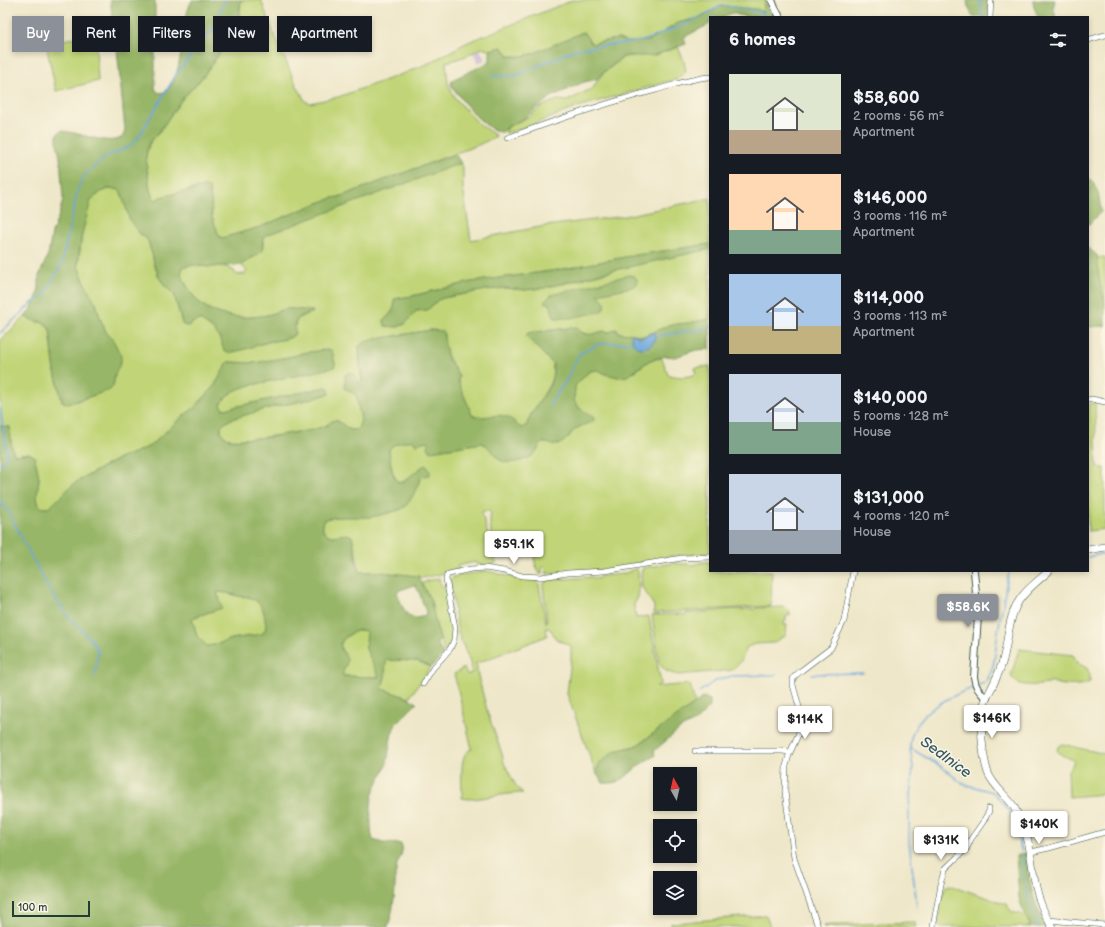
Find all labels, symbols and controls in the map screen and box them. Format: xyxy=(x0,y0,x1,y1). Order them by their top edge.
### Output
chip: Buy xyxy=(12,16,64,52)
chip: Rent xyxy=(72,16,130,52)
chip: Filters xyxy=(138,16,205,52)
chip: New xyxy=(213,16,269,52)
chip: Apartment xyxy=(277,16,372,52)
icon: filters xyxy=(1047,29,1069,51)
text: 6 homes xyxy=(729,30,796,50)
text: $58,600 xyxy=(853,88,920,108)
icon: home xyxy=(761,90,809,138)
text: 2 rooms · 56 m² xyxy=(853,108,944,124)
text: Apartment xyxy=(853,124,914,140)
text: $146,000 xyxy=(853,188,927,208)
icon: home xyxy=(761,190,809,238)
text: 3 rooms · 116 m² xyxy=(853,208,947,224)
text: Apartment xyxy=(853,224,914,240)
text: $114,000 xyxy=(853,288,924,308)
icon: home xyxy=(761,290,809,338)
text: 3 rooms · 113 m² xyxy=(853,308,947,324)
text: Apartment xyxy=(853,324,914,340)
text: $140,000 xyxy=(853,388,928,408)
icon: home xyxy=(761,390,809,438)
text: 5 rooms · 128 m² xyxy=(853,408,949,424)
text: House xyxy=(853,424,891,440)
text: $131,000 xyxy=(853,488,924,508)
icon: home xyxy=(761,490,809,538)
text: 4 rooms · 120 m² xyxy=(853,508,950,524)
text: House xyxy=(853,524,891,540)
pin: $59.1K xyxy=(481,531,547,565)
text: $59.1K xyxy=(494,536,534,552)
pin: $58.6K xyxy=(935,594,1001,628)
text: $58.6K xyxy=(946,599,990,615)
pin: $146K xyxy=(964,705,1020,739)
pin: $114K xyxy=(777,706,833,740)
text: $146K xyxy=(973,710,1011,726)
text: $114K xyxy=(787,711,823,727)
water label: Sedlnice xyxy=(916,732,975,783)
north arrow xyxy=(653,767,697,811)
map controls xyxy=(653,767,697,915)
pin: $140K xyxy=(1011,811,1067,845)
text: $140K xyxy=(1020,816,1058,832)
button: locate xyxy=(653,819,697,863)
pin: $131K xyxy=(913,827,969,861)
text: $131K xyxy=(923,832,959,848)
button: layers xyxy=(653,871,697,915)
scale bar xyxy=(12,899,90,918)
text: 100 m xyxy=(18,901,47,914)

